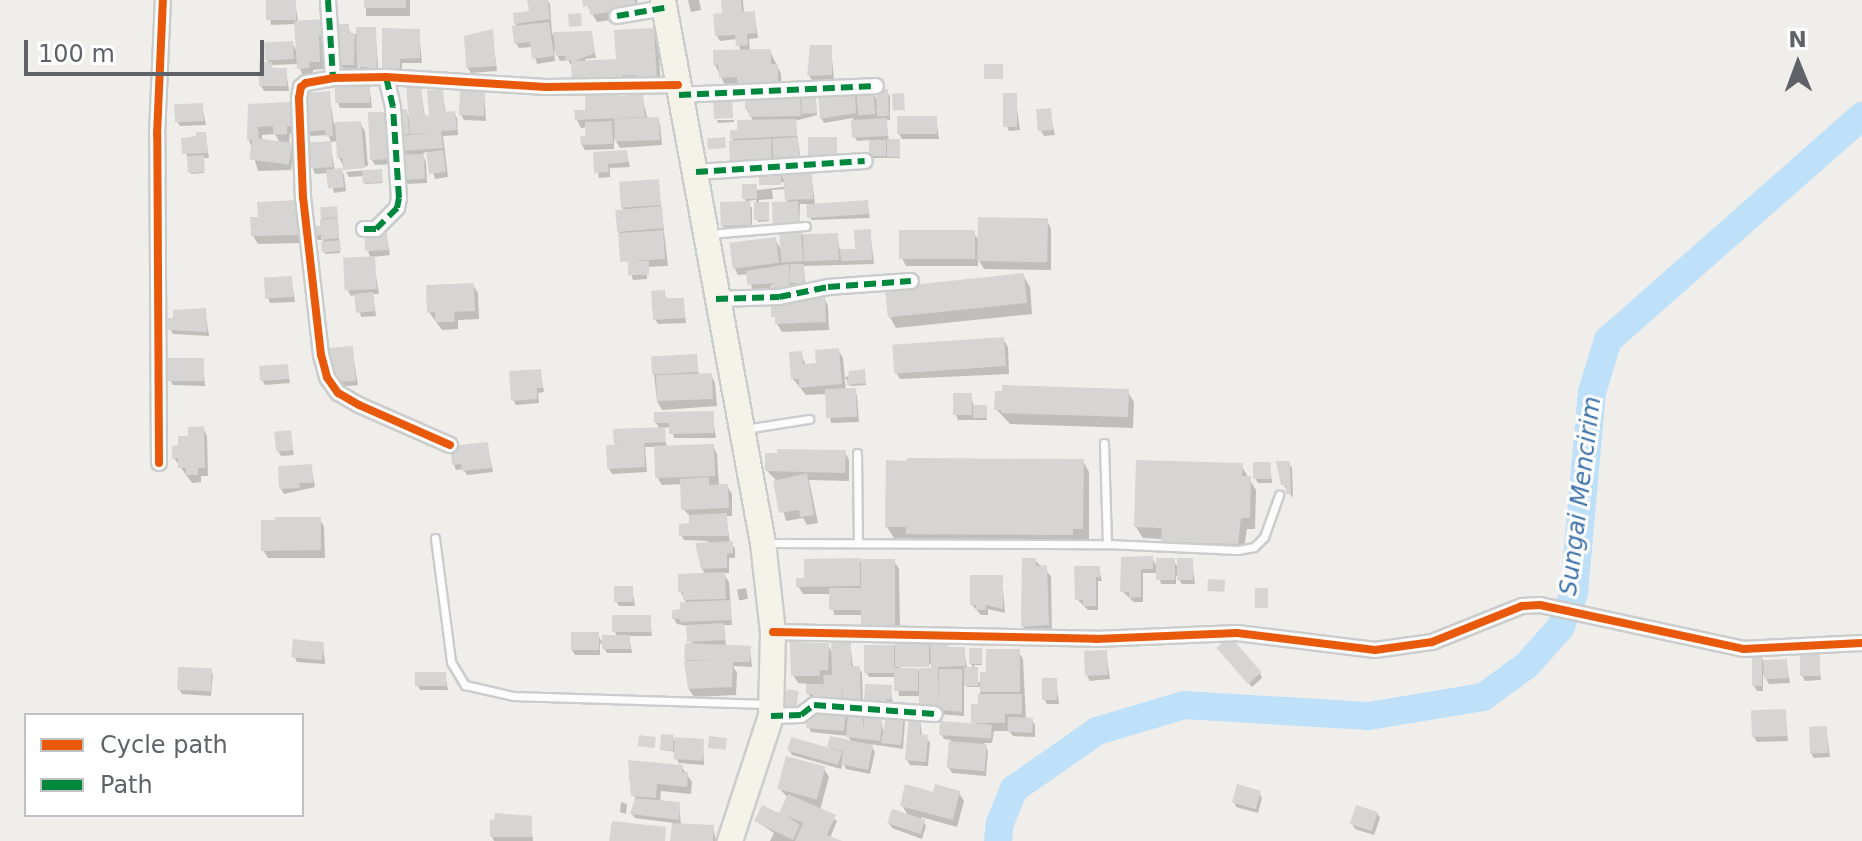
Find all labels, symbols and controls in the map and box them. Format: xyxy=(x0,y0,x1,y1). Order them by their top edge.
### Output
scale bar xyxy=(28,24,268,74)
north arrow xyxy=(1758,24,1838,104)
text: N xyxy=(1788,27,1807,52)
text: 100 m xyxy=(38,40,115,68)
water label: Sungai Mencirim xyxy=(1554,395,1608,597)
legend xyxy=(24,713,304,817)
text: Cycle path xyxy=(100,731,228,759)
text: Path xyxy=(100,771,153,799)

